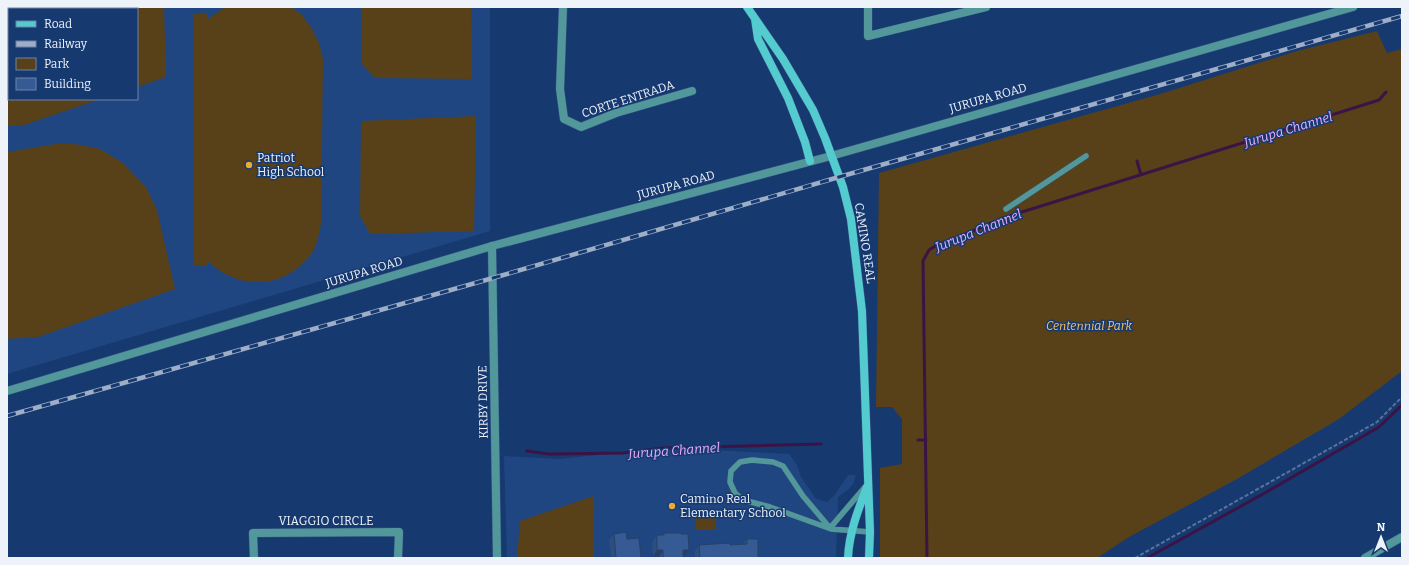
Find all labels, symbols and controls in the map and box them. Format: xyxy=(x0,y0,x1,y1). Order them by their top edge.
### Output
legend xyxy=(8,8,138,100)
text: Road xyxy=(44,17,72,31)
text: Railway xyxy=(44,37,88,51)
text: Park xyxy=(44,57,70,71)
text: Building xyxy=(44,77,91,91)
street label: CORTE ENTRADA xyxy=(580,77,677,121)
street label: JURUPA ROAD xyxy=(947,80,1028,116)
water label: Jurupa Channel xyxy=(1241,109,1335,150)
place label: Patriot High School xyxy=(257,151,325,179)
marker: Patriot High School xyxy=(244,160,254,170)
street label: JURUPA ROAD xyxy=(635,168,716,202)
street label: CAMINO REAL xyxy=(852,202,878,285)
water label: Jurupa Channel xyxy=(932,206,1024,255)
street label: JURUPA ROAD xyxy=(323,254,404,291)
park label: Centennial Park xyxy=(1046,319,1132,333)
street label: KIRBY DRIVE xyxy=(475,365,491,439)
water label: Jurupa Channel xyxy=(627,440,721,461)
place label: Camino Real Elementary School xyxy=(680,492,786,520)
marker: Camino Real Elementary School xyxy=(667,501,677,511)
street label: VIAGGIO CIRCLE xyxy=(279,514,373,528)
north arrow xyxy=(1361,517,1401,557)
text: N xyxy=(1377,521,1386,534)

